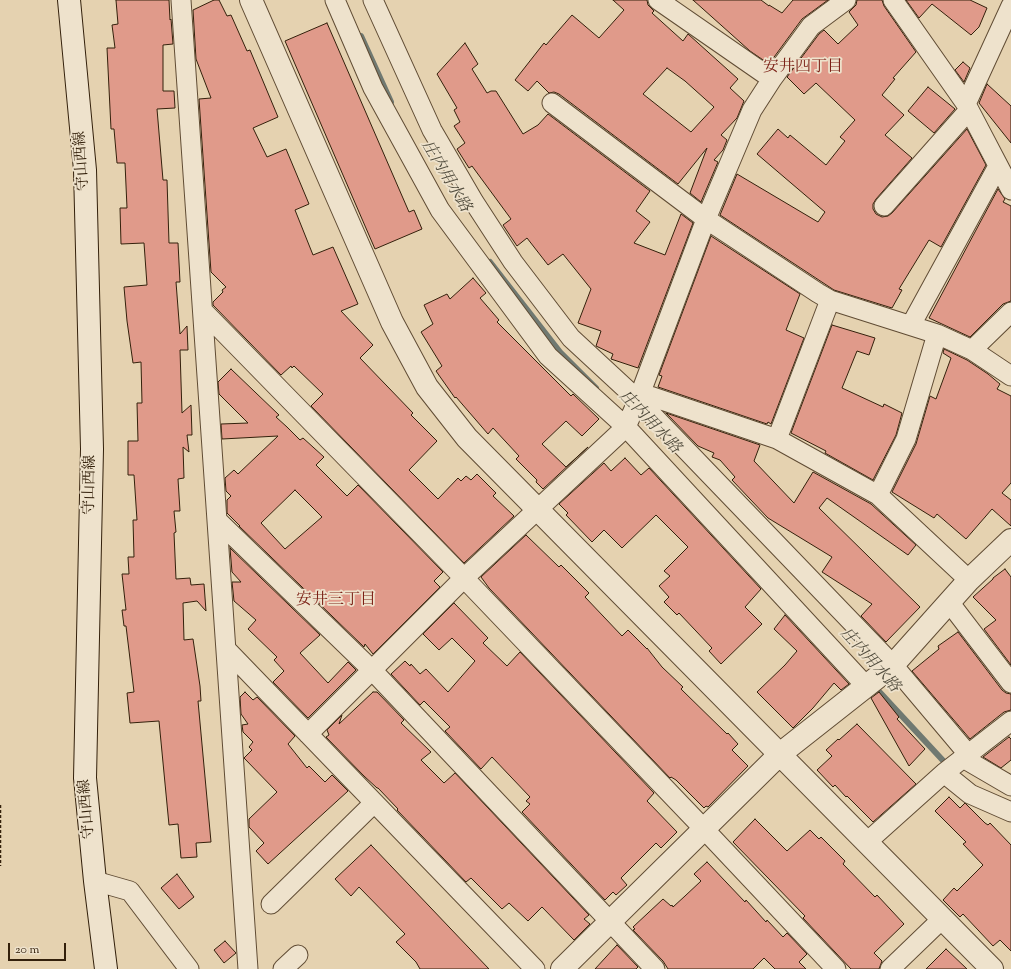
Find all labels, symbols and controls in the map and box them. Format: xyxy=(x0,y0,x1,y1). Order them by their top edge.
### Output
district label: 安井四丁目 xyxy=(763,58,843,78)
street label: 守山西線 xyxy=(72,130,94,192)
water label: 庄内用水路 xyxy=(416,138,474,216)
water label: 庄内用水路 xyxy=(614,388,684,458)
street label: 守山西線 xyxy=(81,455,101,515)
district label: 安井三丁目 xyxy=(296,591,376,611)
water label: 庄内用水路 xyxy=(835,625,903,697)
street label: 守山西線 xyxy=(76,778,100,840)
scale bar xyxy=(10,935,68,961)
text: 20 m xyxy=(15,941,39,959)

